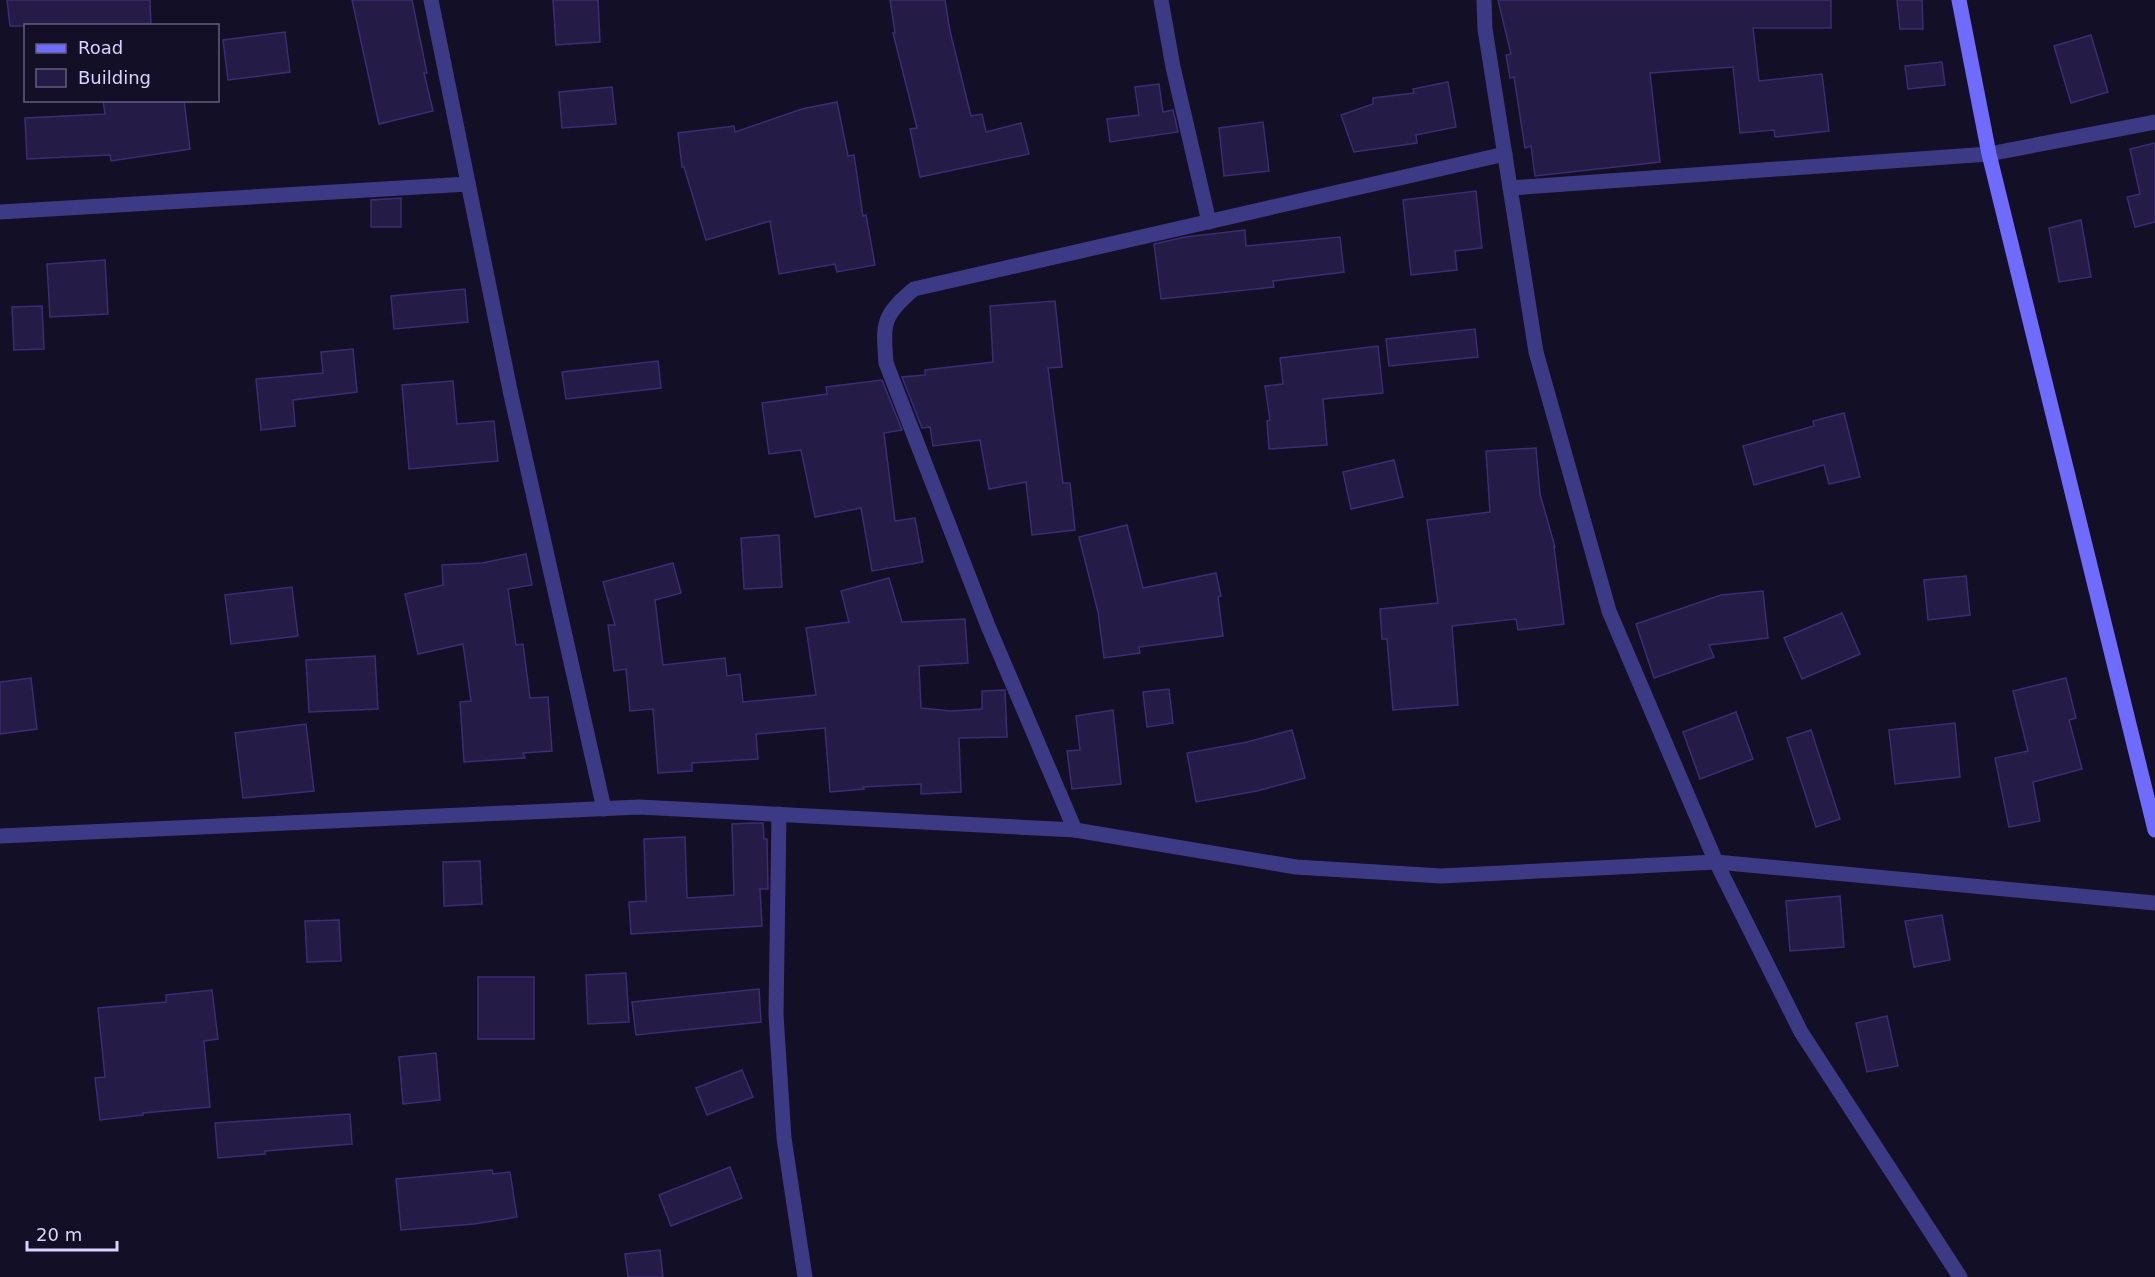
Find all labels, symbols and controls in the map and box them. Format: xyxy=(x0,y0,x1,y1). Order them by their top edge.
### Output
legend xyxy=(24,24,219,102)
text: Road xyxy=(78,37,123,58)
text: Building xyxy=(78,67,151,88)
scale bar xyxy=(27,1214,117,1252)
text: 20 m xyxy=(36,1224,82,1245)

